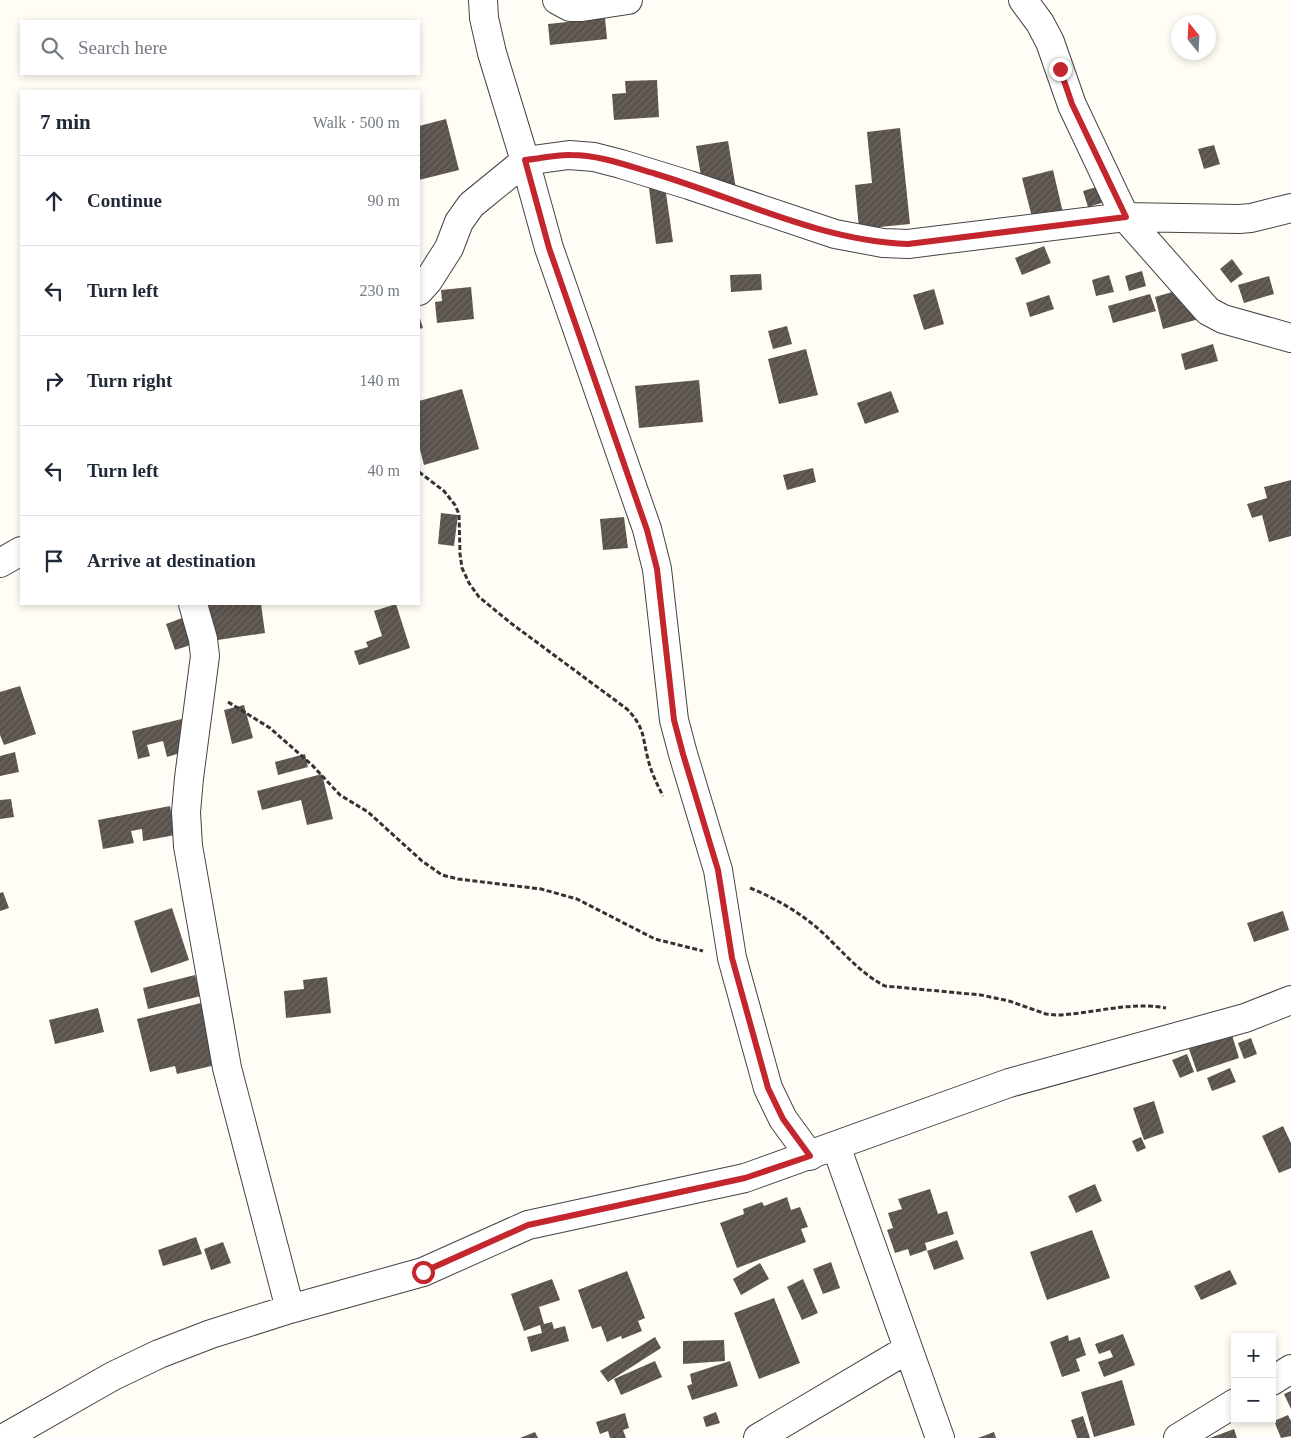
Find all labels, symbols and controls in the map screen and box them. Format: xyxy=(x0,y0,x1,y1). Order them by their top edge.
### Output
north arrow xyxy=(1171,15,1216,60)
search box xyxy=(20,20,420,75)
icon: search xyxy=(38,34,66,62)
text: Search here xyxy=(78,37,167,58)
route end xyxy=(1049,58,1072,81)
text: 7 min xyxy=(40,110,91,134)
text: Walk · 500 m xyxy=(313,114,400,131)
icon: ahead xyxy=(40,187,68,215)
text: Continue xyxy=(87,190,162,211)
text: 90 m xyxy=(368,192,400,209)
icon: left xyxy=(40,277,68,305)
text: Turn left xyxy=(87,280,159,301)
text: 230 m xyxy=(360,282,400,299)
icon: right xyxy=(40,367,68,395)
text: Turn right xyxy=(87,370,172,391)
text: 140 m xyxy=(360,372,400,389)
icon: left xyxy=(40,457,68,485)
text: Turn left xyxy=(87,460,159,481)
text: 40 m xyxy=(368,462,400,479)
icon: arrive xyxy=(40,547,68,575)
text: Arrive at destination xyxy=(87,550,256,571)
route start xyxy=(412,1261,435,1284)
map controls xyxy=(1231,1333,1276,1423)
button: + xyxy=(1231,1333,1276,1378)
button: − xyxy=(1231,1378,1276,1423)

